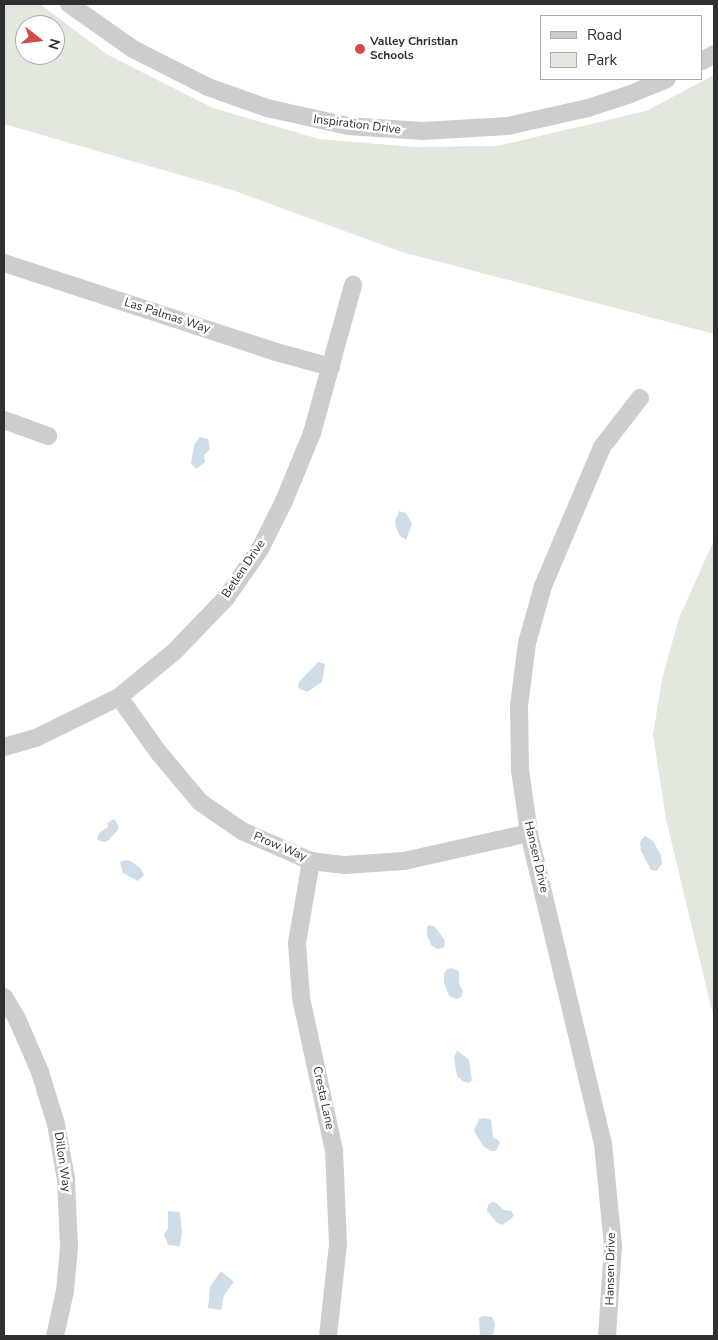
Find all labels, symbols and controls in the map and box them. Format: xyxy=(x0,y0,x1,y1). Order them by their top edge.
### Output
north arrow xyxy=(15,15,65,65)
legend xyxy=(540,15,703,80)
text: Road xyxy=(587,25,622,45)
place label: Valley Christian Schools xyxy=(370,35,458,63)
text: N xyxy=(43,36,65,52)
marker: Valley Christian Schools xyxy=(354,43,366,55)
text: Park xyxy=(587,50,617,70)
street label: Inspiration Drive xyxy=(312,112,402,138)
street label: Las Palmas Way xyxy=(122,295,212,337)
street label: Betlen Drive xyxy=(219,537,269,601)
street label: Hansen Drive xyxy=(521,820,551,894)
street label: Prow Way xyxy=(251,829,309,865)
street label: Cresta Lane xyxy=(309,1065,337,1131)
street label: Dillon Way xyxy=(51,1131,73,1193)
street label: Hansen Drive xyxy=(603,1232,619,1306)

